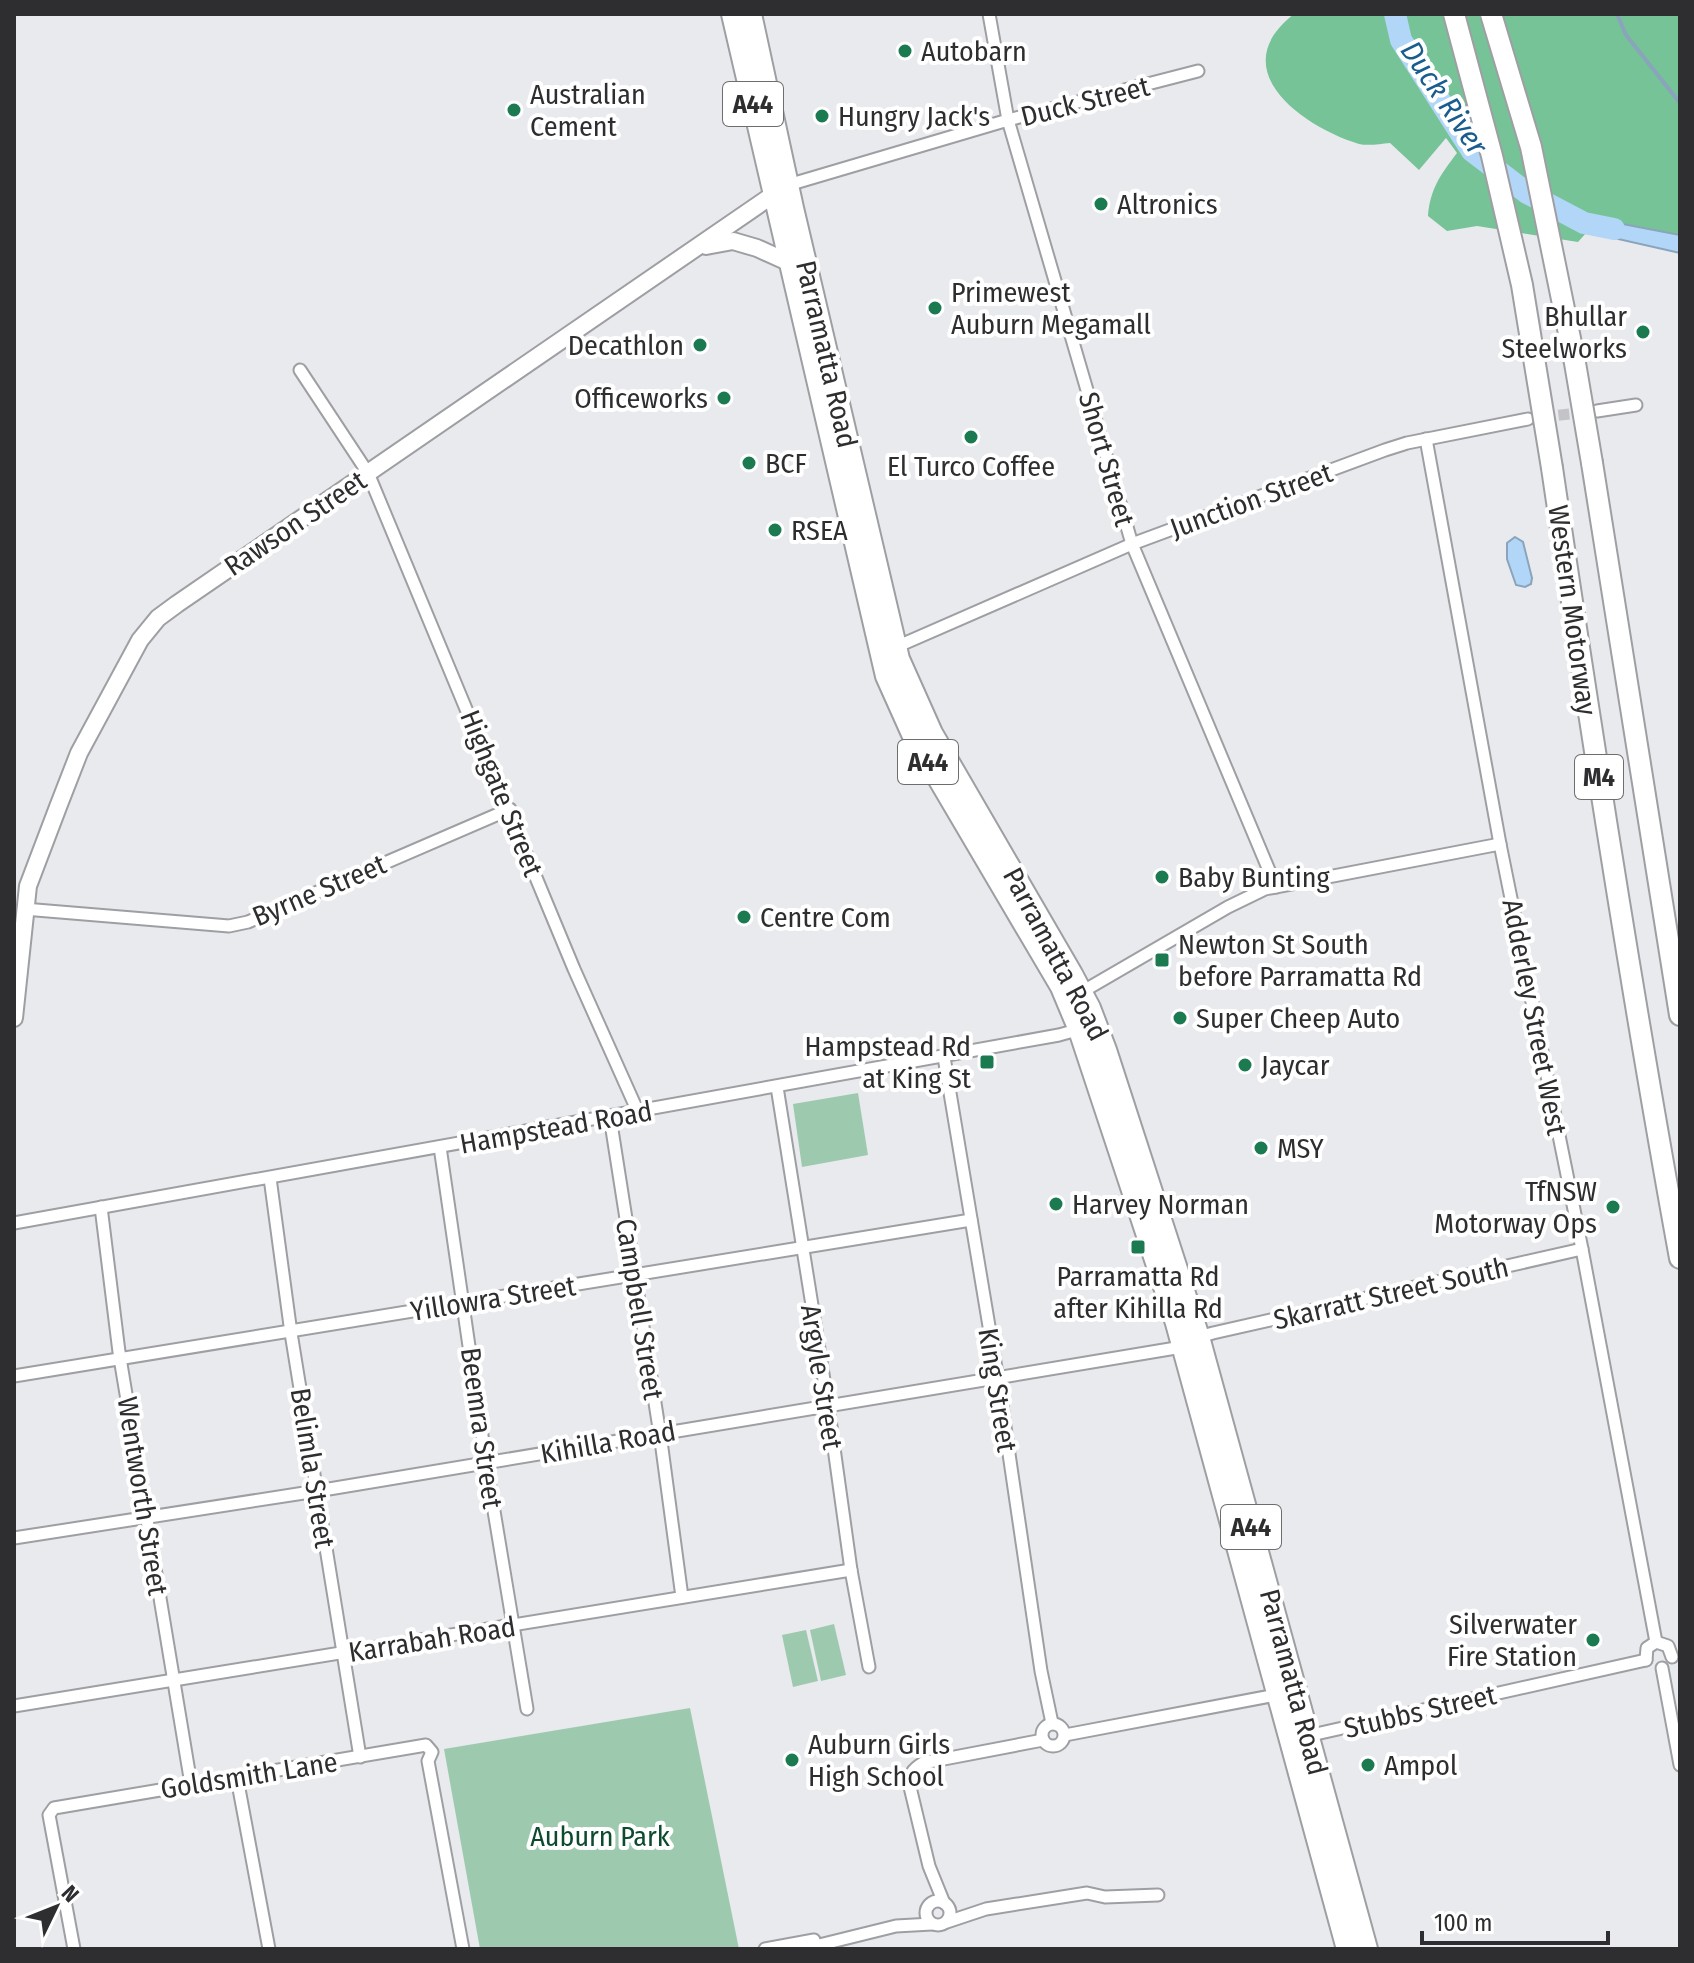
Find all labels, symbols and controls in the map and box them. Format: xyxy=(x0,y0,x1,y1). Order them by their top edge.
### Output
water label: Duck River xyxy=(1393,34,1496,163)
place label: Autobarn xyxy=(921,35,1027,68)
marker: Autobarn xyxy=(896,42,914,60)
street label: Duck Street xyxy=(1017,69,1154,133)
place label: Australian Cement xyxy=(530,78,646,143)
road number: A44 xyxy=(723,82,783,126)
place label: Hungry Jack's xyxy=(838,100,990,133)
marker: Australian Cement xyxy=(505,101,523,119)
marker: Hungry Jack's xyxy=(813,107,831,125)
place label: Altronics xyxy=(1117,188,1218,221)
marker: Altronics xyxy=(1092,195,1110,213)
street label: Parramatta Road xyxy=(789,257,864,451)
place label: Primewest Auburn Megamall xyxy=(951,276,1151,341)
marker: Primewest Auburn Megamall xyxy=(926,299,944,317)
place label: Bhullar Steelworks xyxy=(1502,300,1627,365)
marker: Bhullar Steelworks xyxy=(1634,323,1652,341)
place label: Decathlon xyxy=(568,329,684,362)
marker: Decathlon xyxy=(691,336,709,354)
place label: Officeworks xyxy=(574,382,708,415)
street label: Short Street xyxy=(1072,388,1142,531)
marker: Officeworks xyxy=(715,389,733,407)
marker: El Turco Coffee xyxy=(962,428,980,446)
place label: BCF xyxy=(765,447,807,480)
place label: El Turco Coffee xyxy=(887,450,1055,483)
marker: BCF xyxy=(740,454,758,472)
street label: Junction Street xyxy=(1166,456,1338,545)
street label: Rawson Street xyxy=(218,463,373,583)
street label: Western Motorway xyxy=(1541,503,1604,718)
place label: RSEA xyxy=(791,514,848,547)
marker: RSEA xyxy=(766,521,784,539)
street label: Highgate Street xyxy=(453,705,550,882)
road number: A44 xyxy=(898,740,958,784)
road number: M4 xyxy=(1575,755,1623,799)
street label: Byrne Street xyxy=(248,847,392,933)
place label: Baby Bunting xyxy=(1178,861,1331,894)
street label: Parramatta Road xyxy=(996,862,1115,1046)
marker: Baby Bunting xyxy=(1153,868,1171,886)
street label: Adderley Street West xyxy=(1495,896,1574,1139)
place label: Centre Com xyxy=(760,901,891,934)
marker: Centre Com xyxy=(735,908,753,926)
place label: Newton St South before Parramatta Rd xyxy=(1178,928,1422,993)
marker: Newton St South before Parramatta Rd xyxy=(1153,951,1171,969)
place label: Super Cheep Auto xyxy=(1196,1002,1400,1035)
marker: Super Cheep Auto xyxy=(1171,1009,1189,1027)
place label: Hampstead Rd at King St xyxy=(804,1030,972,1095)
place label: Jaycar xyxy=(1261,1049,1330,1082)
marker: Hampstead Rd at King St xyxy=(978,1053,996,1071)
marker: Jaycar xyxy=(1236,1056,1254,1074)
street label: Hampstead Road xyxy=(457,1094,655,1161)
place label: MSY xyxy=(1277,1132,1324,1165)
marker: MSY xyxy=(1252,1139,1270,1157)
place label: TfNSW Motorway Ops xyxy=(1434,1175,1597,1240)
place label: Harvey Norman xyxy=(1072,1188,1249,1221)
marker: Harvey Norman xyxy=(1047,1195,1065,1213)
marker: TfNSW Motorway Ops xyxy=(1604,1198,1622,1216)
street label: Campbell Street xyxy=(609,1216,670,1403)
marker: Parramatta Rd after Kihilla Rd xyxy=(1129,1238,1147,1256)
street label: Skarratt Street South xyxy=(1270,1250,1512,1337)
place label: Parramatta Rd after Kihilla Rd xyxy=(1053,1260,1223,1325)
street label: Yillowra Street xyxy=(408,1269,579,1328)
street label: Argyle Street xyxy=(794,1302,849,1453)
street label: King Street xyxy=(971,1326,1024,1455)
street label: Beemra Street xyxy=(454,1345,509,1512)
street label: Belimla Street xyxy=(284,1386,342,1551)
street label: Wentworth Street xyxy=(111,1394,175,1599)
street label: Kihilla Road xyxy=(538,1414,678,1471)
road number: A44 xyxy=(1221,1505,1281,1549)
street label: Parramatta Road xyxy=(1253,1586,1334,1779)
place label: Silverwater Fire Station xyxy=(1447,1608,1577,1673)
street label: Karrabah Road xyxy=(346,1610,518,1669)
marker: Silverwater Fire Station xyxy=(1584,1631,1602,1649)
street label: Stubbs Street xyxy=(1341,1678,1500,1745)
place label: Auburn Girls High School xyxy=(808,1728,950,1793)
street label: Goldsmith Lane xyxy=(158,1745,340,1806)
place label: Ampol xyxy=(1384,1749,1457,1782)
marker: Auburn Girls High School xyxy=(783,1751,801,1769)
marker: Ampol xyxy=(1359,1756,1377,1774)
park label: Auburn Park xyxy=(530,1820,671,1853)
north arrow xyxy=(16,1867,96,1947)
text: N xyxy=(56,1880,85,1908)
scale bar xyxy=(1422,1895,1608,1945)
text: 100 m xyxy=(1434,1909,1492,1937)

